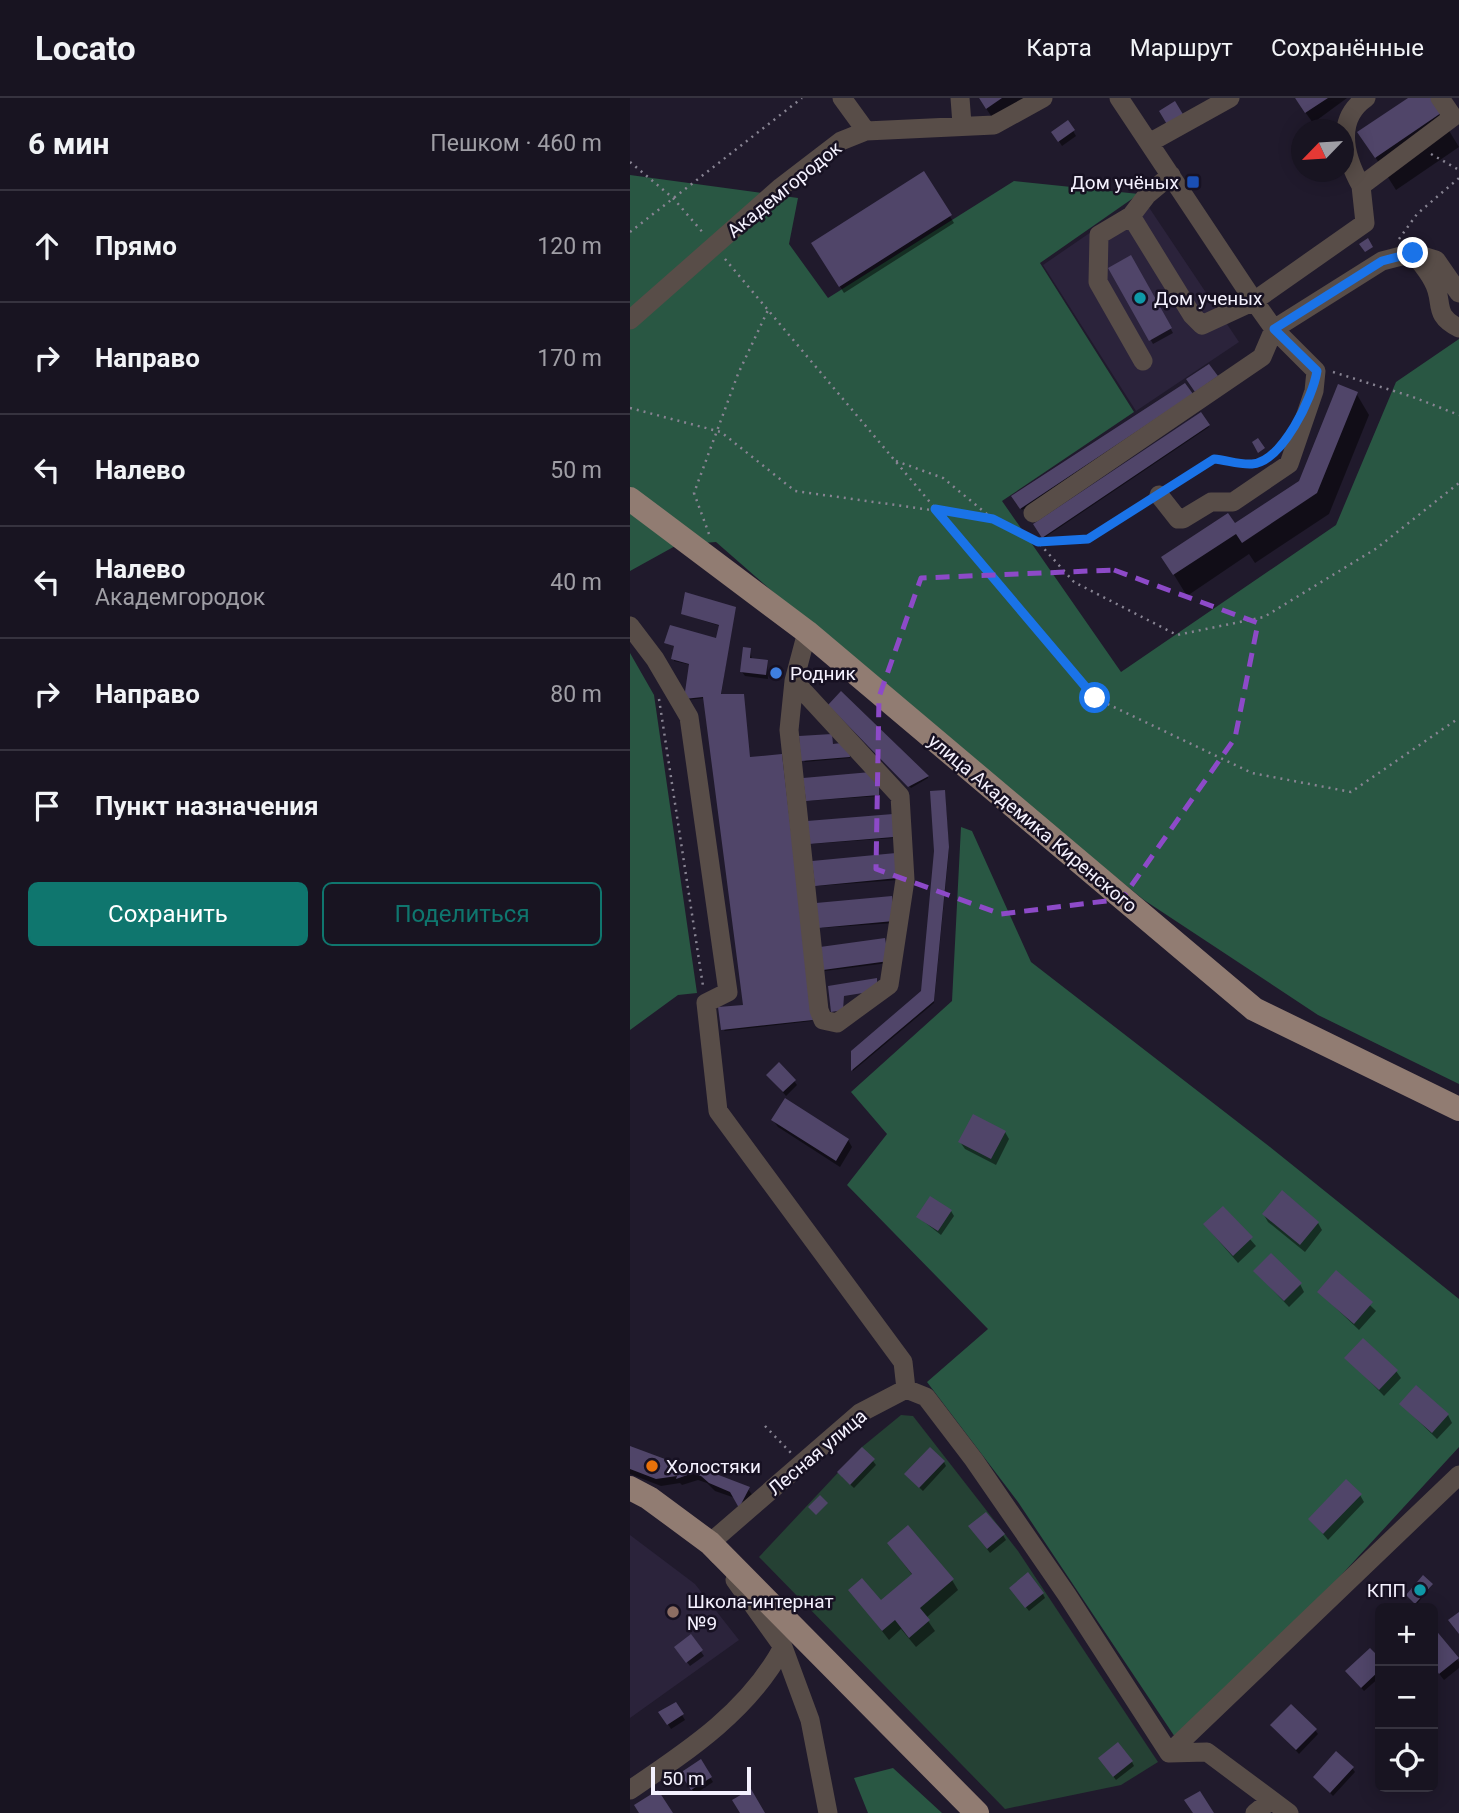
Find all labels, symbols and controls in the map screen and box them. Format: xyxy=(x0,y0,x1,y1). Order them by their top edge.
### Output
text: Locato xyxy=(35,29,136,68)
text: Карта xyxy=(1026,34,1092,62)
text: Маршрут xyxy=(1130,34,1233,62)
text: Сохранённые xyxy=(1271,34,1424,62)
north arrow xyxy=(1291,119,1354,182)
text: 6 мин xyxy=(28,126,109,161)
text: Пешком · 460 m xyxy=(430,130,602,157)
street label: Академгородок xyxy=(722,136,847,243)
place label: Дом учёных xyxy=(1071,171,1180,194)
marker: Дом учёных xyxy=(1185,174,1201,190)
icon: ahead xyxy=(28,227,66,265)
text: Прямо xyxy=(95,231,177,261)
text: 120 m xyxy=(537,233,602,260)
route end xyxy=(1397,237,1428,268)
place label: Дом ученых xyxy=(1154,287,1263,310)
marker: Дом ученых xyxy=(1132,290,1148,306)
icon: right xyxy=(28,339,66,377)
text: Направо xyxy=(95,343,200,373)
text: 170 m xyxy=(537,345,602,372)
icon: left xyxy=(28,451,66,489)
text: Налево xyxy=(95,455,185,485)
text: 50 m xyxy=(550,457,602,484)
text: Налево xyxy=(95,554,185,584)
icon: left xyxy=(28,563,66,601)
text: 40 m xyxy=(550,569,602,596)
text: Академгородок xyxy=(95,584,265,611)
place label: Родник xyxy=(790,662,856,685)
marker: Родник xyxy=(768,665,784,681)
icon: right xyxy=(28,675,66,713)
text: Направо xyxy=(95,679,200,709)
text: 80 m xyxy=(550,681,602,708)
route start xyxy=(1079,682,1110,713)
street label: улица Академика Киренского xyxy=(923,729,1142,918)
icon: arrive xyxy=(28,787,66,825)
text: Пункт назначения xyxy=(95,791,319,821)
button: Сохранить xyxy=(28,882,308,946)
button: Поделиться xyxy=(322,882,602,946)
street label: Лесная улица xyxy=(763,1404,871,1500)
place label: Холостяки xyxy=(666,1455,761,1478)
marker: Холостяки xyxy=(644,1458,660,1474)
place label: КПП xyxy=(1367,1579,1406,1602)
marker: КПП xyxy=(1412,1582,1428,1598)
place label: Школа-интернат №9 xyxy=(687,1590,834,1635)
map controls xyxy=(1375,1603,1438,1792)
button: + xyxy=(1375,1603,1438,1666)
marker: Школа-интернат №9 xyxy=(665,1604,681,1620)
button: − xyxy=(1375,1666,1438,1729)
button: locate xyxy=(1375,1729,1438,1792)
scale bar xyxy=(651,1764,751,1796)
text: 50 m xyxy=(662,1767,705,1790)

